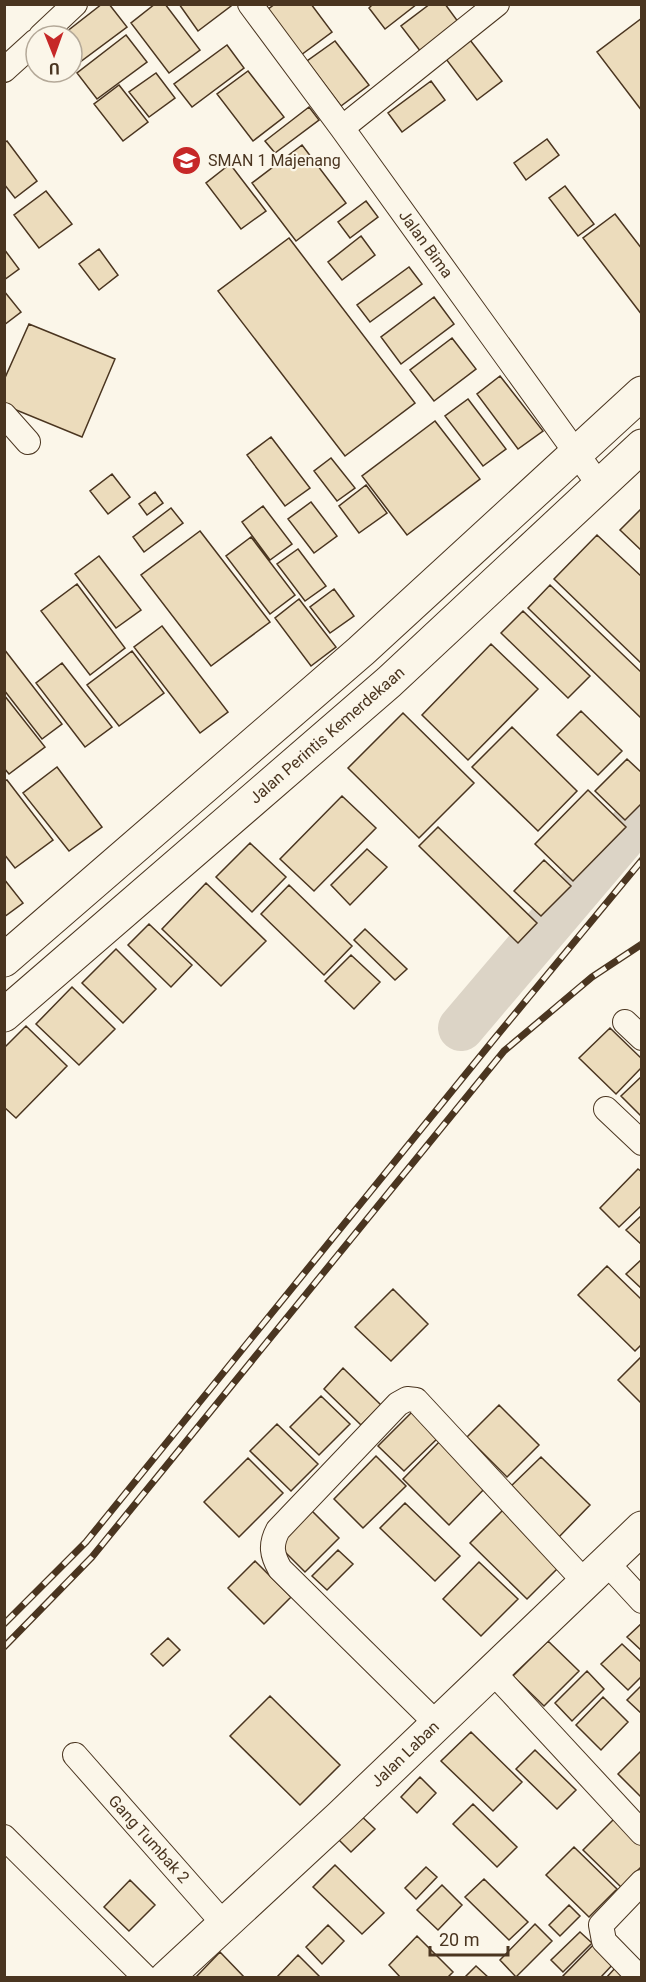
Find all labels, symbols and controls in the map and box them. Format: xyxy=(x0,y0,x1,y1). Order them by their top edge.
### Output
north arrow xyxy=(24,24,84,84)
text: U xyxy=(49,59,60,78)
school or university icon: SMAN 1 Majenang xyxy=(171,144,203,176)
place label: SMAN 1 Majenang xyxy=(208,151,341,170)
street label: Jalan Bima xyxy=(395,206,457,282)
street label: Jalan Perintis Kemerdekaan xyxy=(246,663,408,807)
street label: Jalan Laban xyxy=(367,1717,443,1791)
street label: Gang Tumbak 2 xyxy=(105,1791,193,1887)
scale bar xyxy=(430,1919,508,1957)
text: 20 m xyxy=(439,1929,479,1950)

